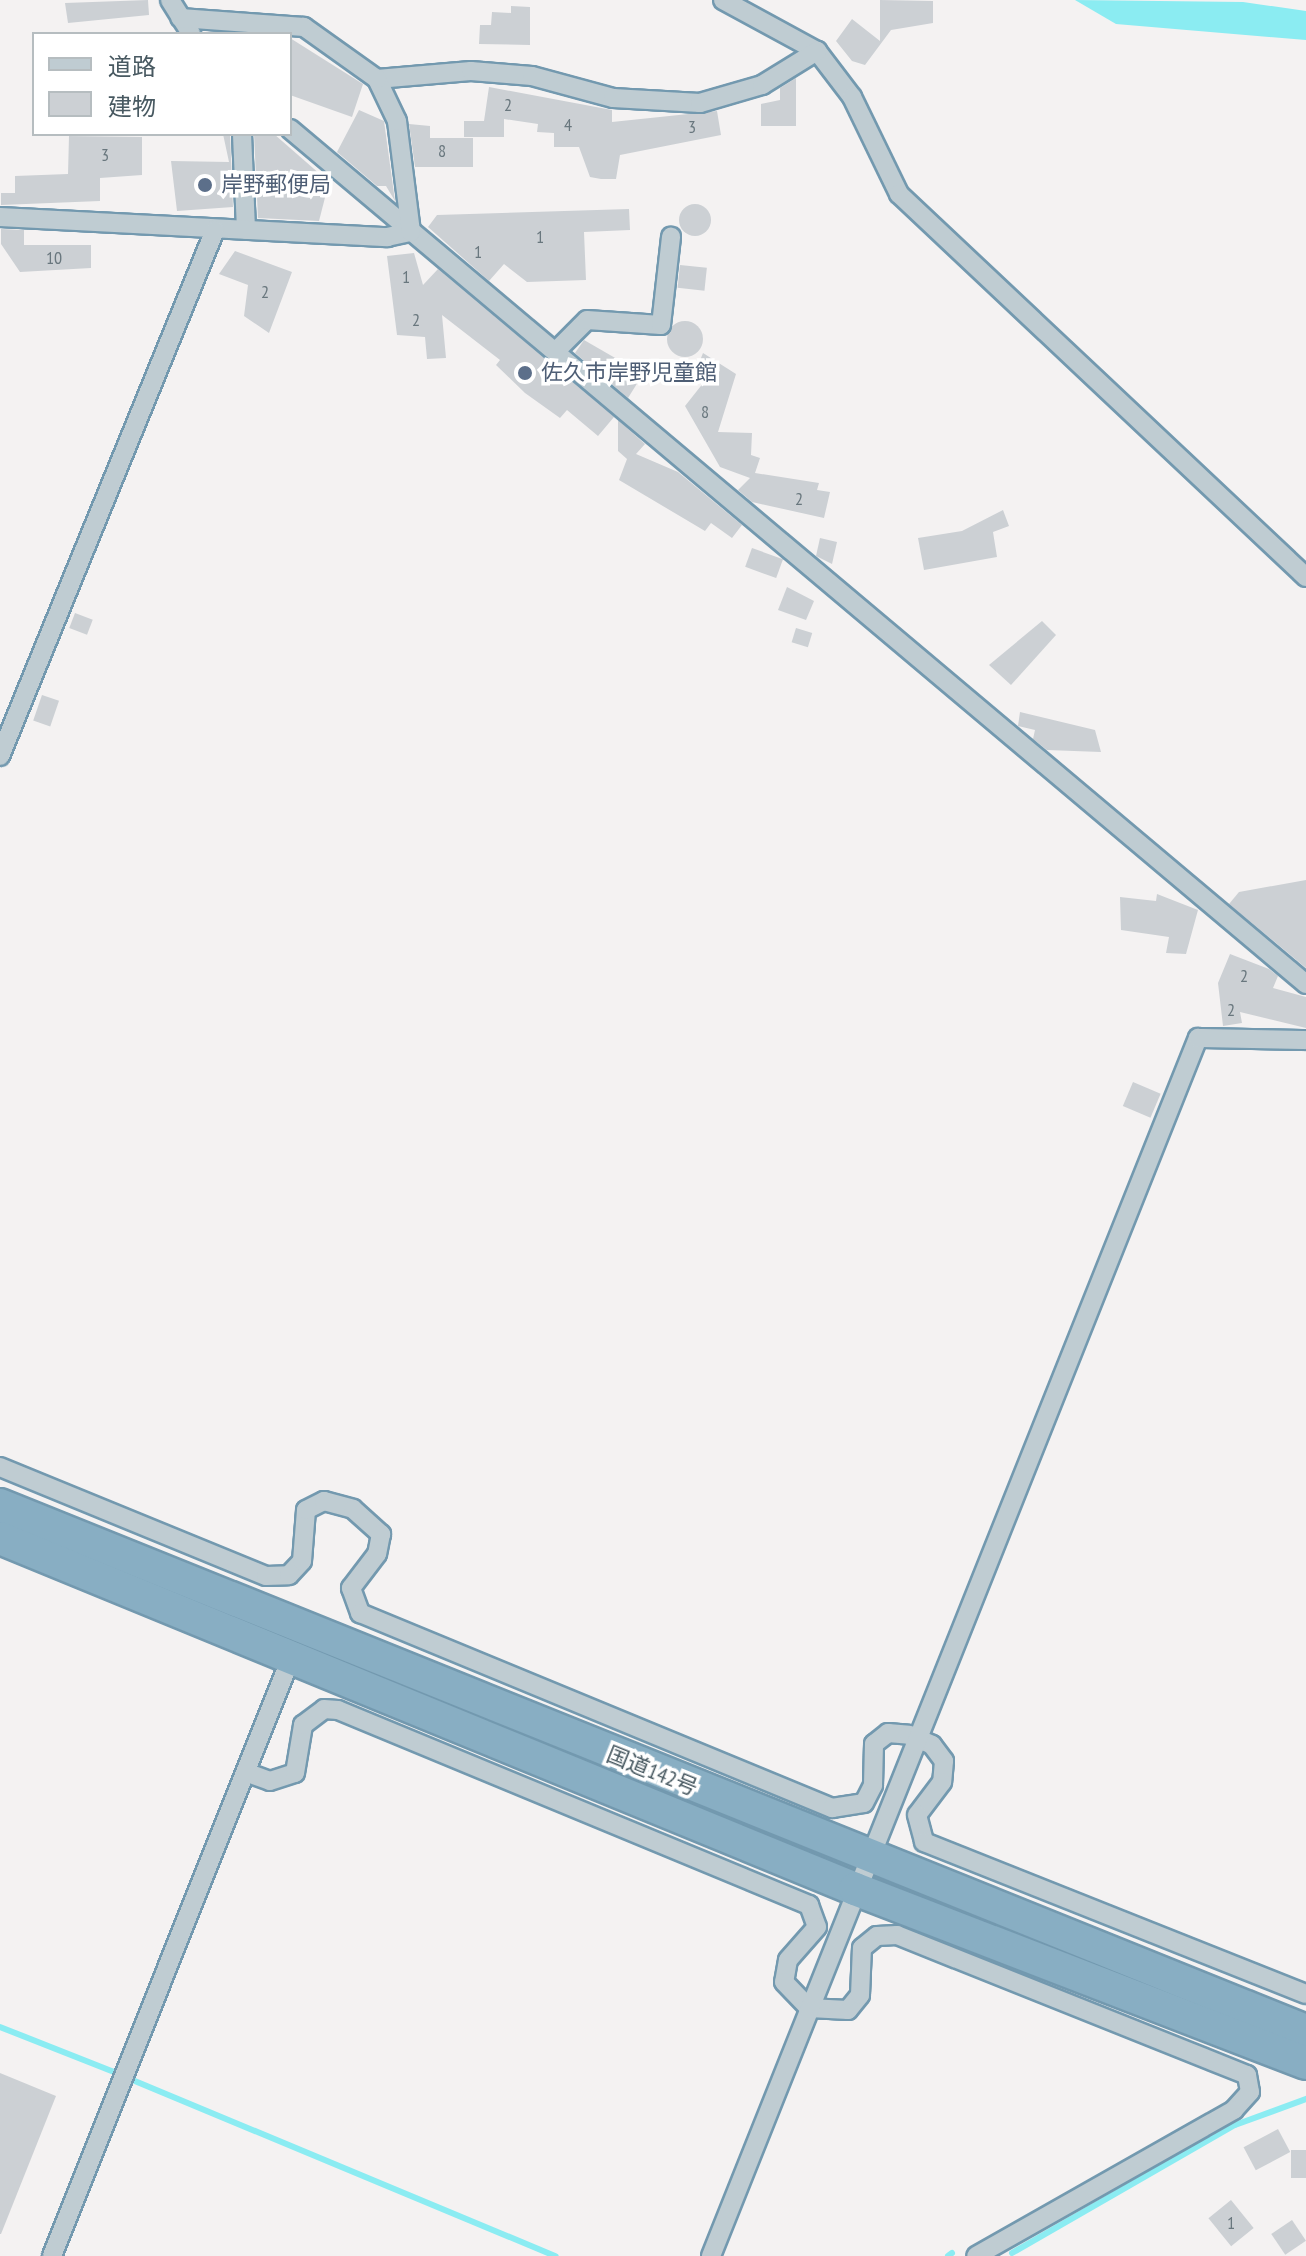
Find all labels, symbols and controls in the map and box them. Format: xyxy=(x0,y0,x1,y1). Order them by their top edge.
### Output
legend xyxy=(32,32,292,136)
text: 道路 xyxy=(108,51,156,82)
text: 建物 xyxy=(108,91,156,122)
house number: 2 xyxy=(504,94,512,116)
house number: 4 xyxy=(564,114,572,136)
house number: 3 xyxy=(688,116,696,138)
house number: 8 xyxy=(438,140,446,162)
house number: 3 xyxy=(101,144,109,166)
place label: 岸野郵便局 xyxy=(221,172,331,198)
marker: 岸野郵便局 xyxy=(196,176,214,194)
house number: 1 xyxy=(536,226,544,248)
house number: 1 xyxy=(474,241,482,263)
house number: 10 xyxy=(46,247,62,269)
house number: 1 xyxy=(402,266,410,288)
house number: 2 xyxy=(261,281,269,303)
house number: 2 xyxy=(412,309,420,331)
place label: 佐久市岸野児童館 xyxy=(541,360,717,386)
marker: 佐久市岸野児童館 xyxy=(516,364,534,382)
house number: 8 xyxy=(701,401,709,423)
house number: 2 xyxy=(795,488,803,510)
house number: 2 xyxy=(1240,965,1248,987)
house number: 2 xyxy=(1227,999,1235,1021)
street label: 国道142号 xyxy=(603,1741,701,1801)
house number: 1 xyxy=(1227,2212,1235,2234)

